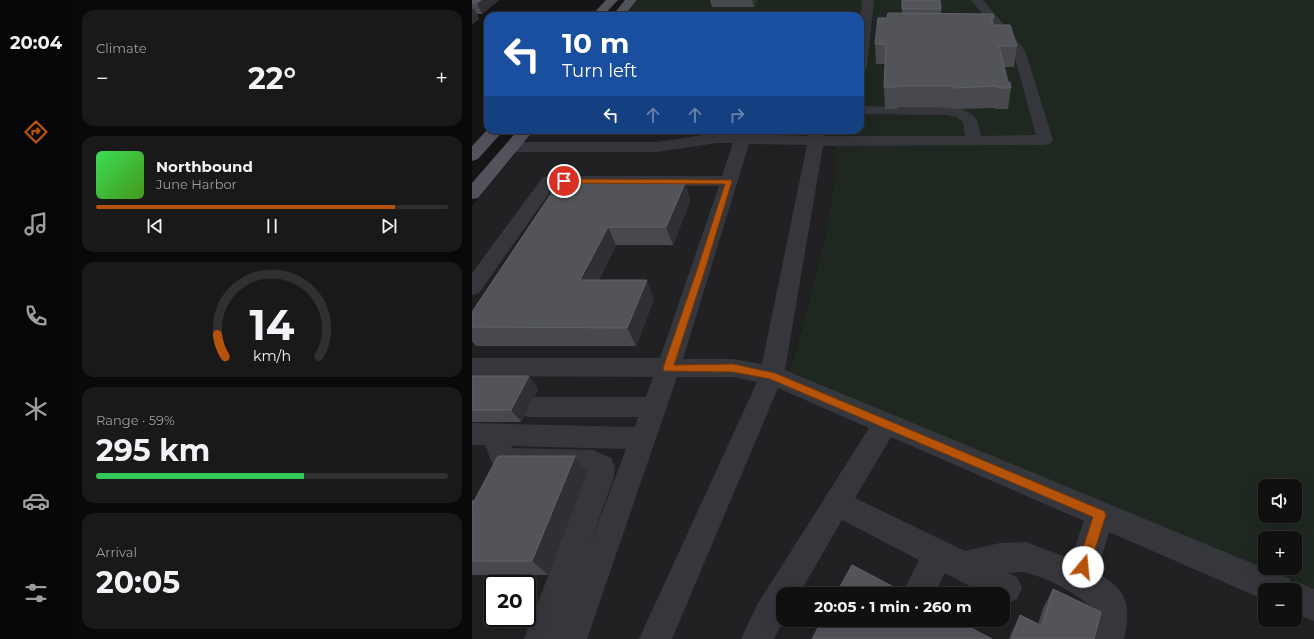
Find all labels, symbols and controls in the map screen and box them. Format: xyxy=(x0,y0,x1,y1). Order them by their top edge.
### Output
text: 10 m xyxy=(562,26,629,60)
icon: left xyxy=(496,28,548,80)
text: 20:04 xyxy=(10,32,62,54)
text: Climate xyxy=(96,40,147,56)
text: 22° xyxy=(248,60,296,97)
text: Turn left xyxy=(562,60,637,82)
text: − xyxy=(96,65,109,92)
text: + xyxy=(435,65,448,92)
icon: left xyxy=(600,104,622,126)
icon: ahead xyxy=(642,104,664,126)
icon: ahead xyxy=(684,104,706,126)
icon: right xyxy=(726,104,748,126)
icon: directions xyxy=(22,118,50,146)
text: Northbound xyxy=(156,157,253,176)
pin xyxy=(547,164,581,198)
icon: arrive xyxy=(553,170,575,192)
text: June Harbor xyxy=(156,176,237,192)
icon: music xyxy=(22,210,50,238)
icon: previous xyxy=(144,215,166,237)
icon: pause xyxy=(261,215,283,237)
icon: next xyxy=(378,215,400,237)
text: 14 xyxy=(250,300,295,350)
icon: phone xyxy=(22,302,50,330)
text: km/h xyxy=(253,347,291,365)
icon: climate xyxy=(22,395,50,423)
text: Range · 59% xyxy=(96,412,175,428)
text: 295 km xyxy=(96,432,210,469)
map controls xyxy=(1258,479,1302,627)
button: sound xyxy=(1258,479,1302,523)
icon: car xyxy=(22,487,50,515)
button: + xyxy=(1258,531,1302,575)
text: Arrival xyxy=(96,544,137,560)
position arrow xyxy=(1062,546,1104,588)
text: 20:05 xyxy=(96,564,180,601)
speed limit sign: 20 xyxy=(484,575,536,627)
icon: filters xyxy=(22,579,50,607)
button: − xyxy=(1258,583,1302,627)
text: 20:05 · 1 min · 260 m xyxy=(814,597,972,616)

